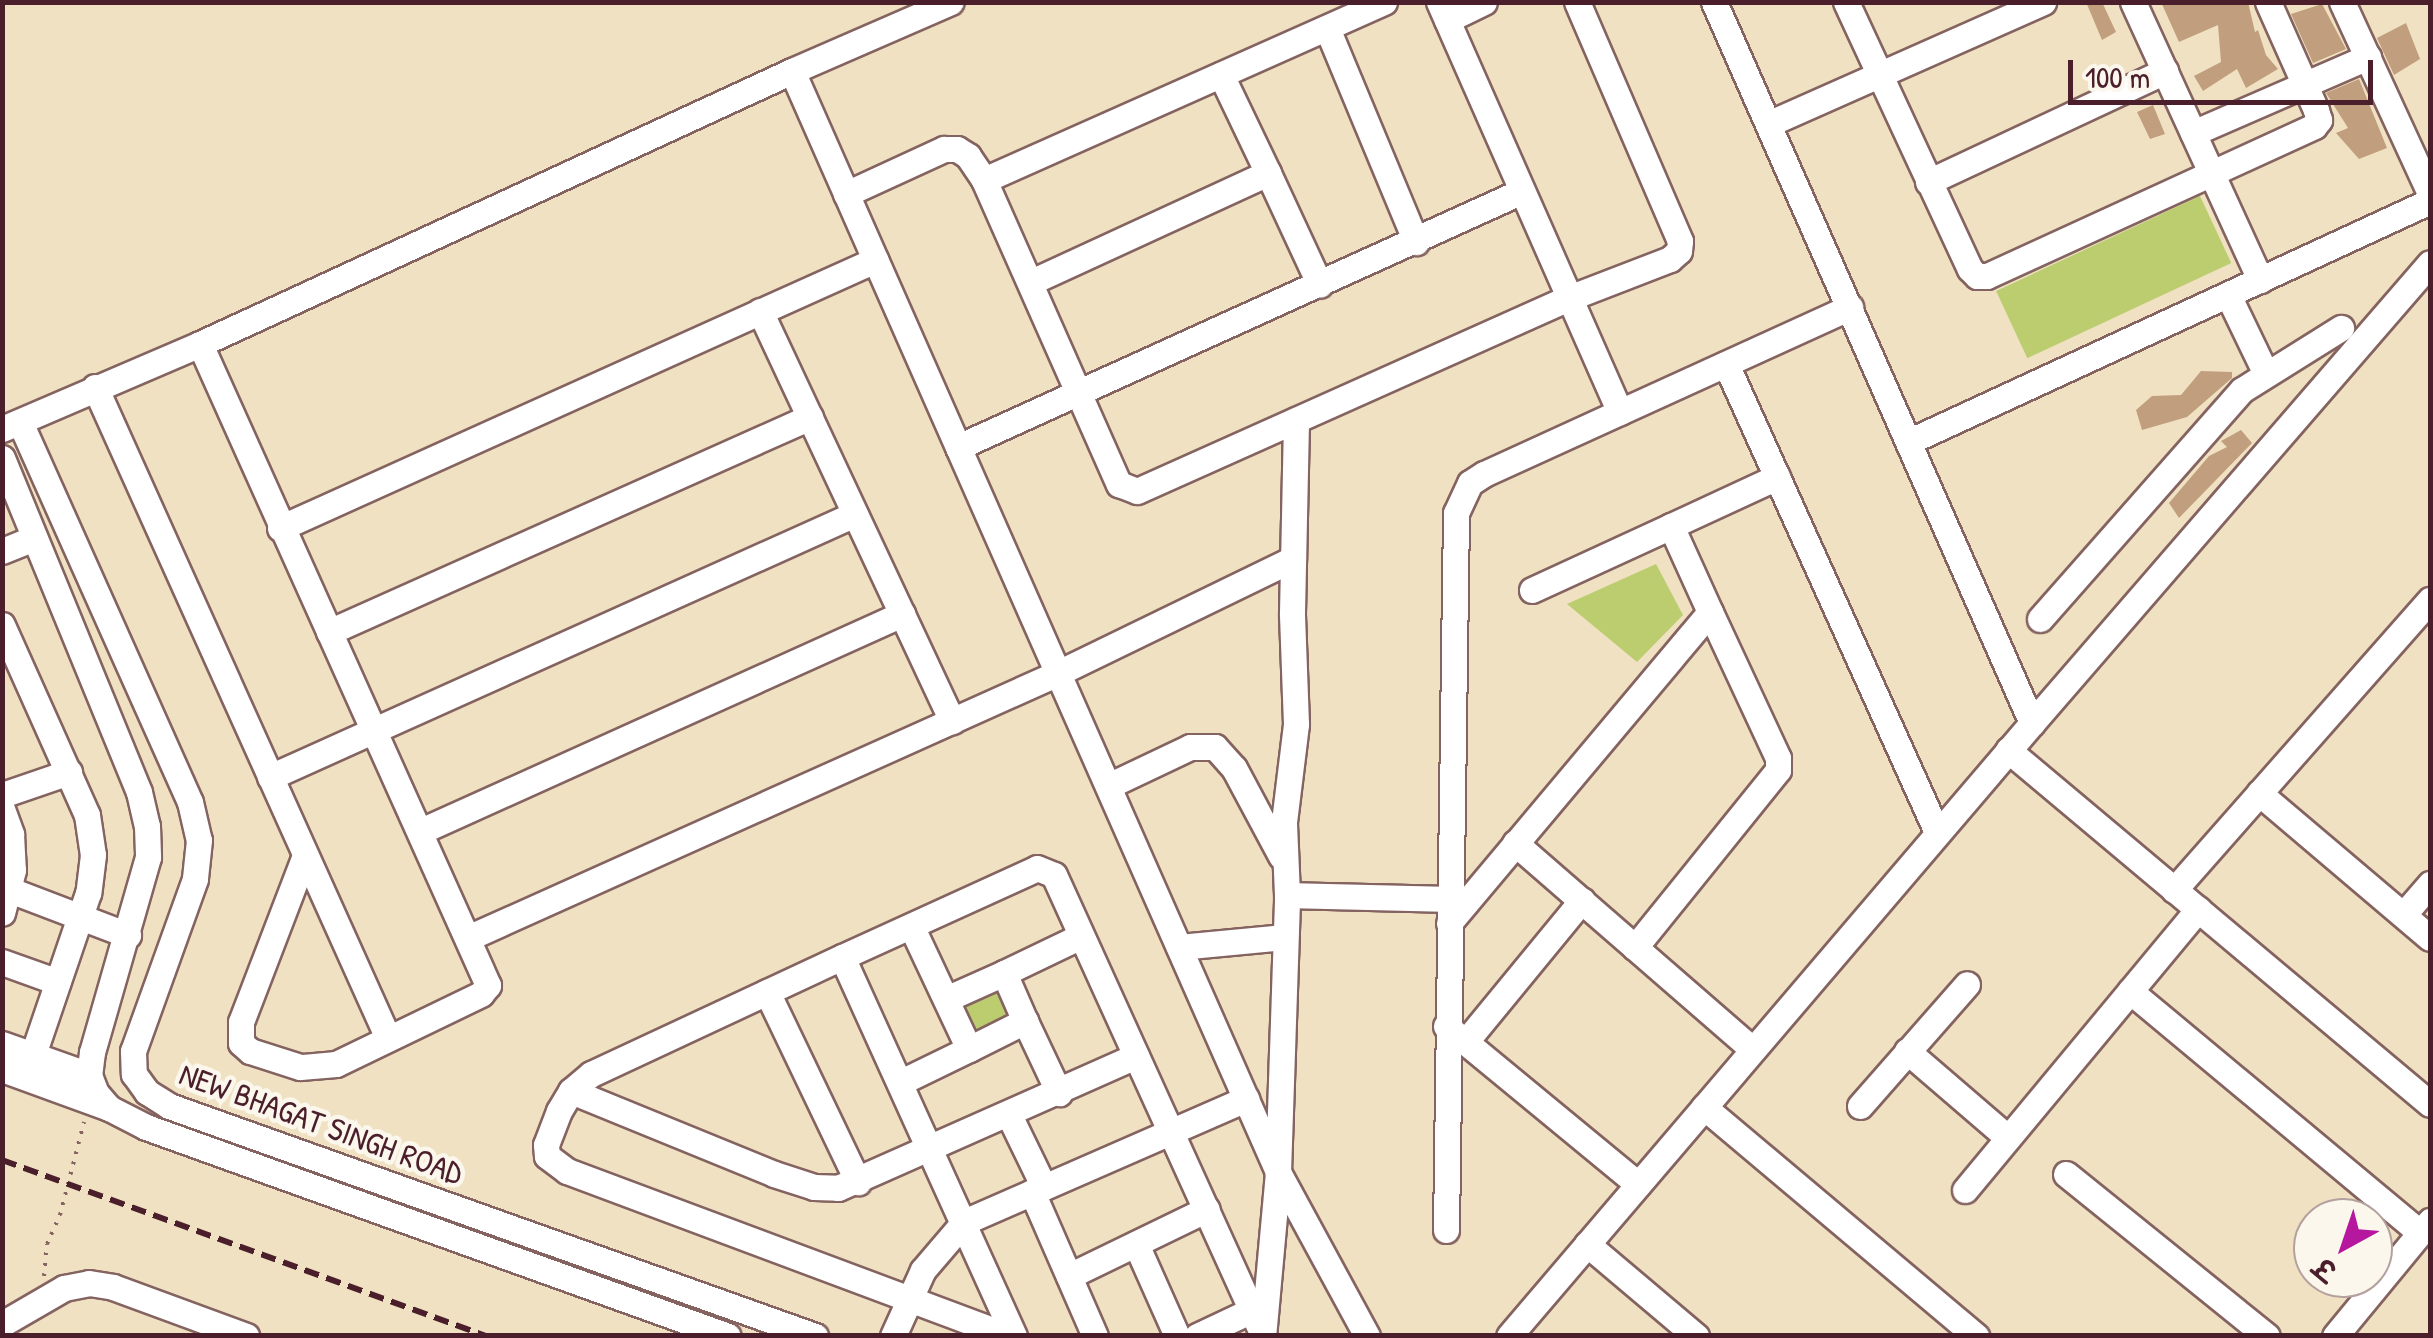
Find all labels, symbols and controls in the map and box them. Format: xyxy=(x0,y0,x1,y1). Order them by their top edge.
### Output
scale bar xyxy=(2073,40,2378,102)
text: 100 m xyxy=(2085,57,2150,97)
street label: NEW BHAGAT SINGH ROAD xyxy=(174,1055,468,1193)
north arrow xyxy=(2293,1198,2393,1298)
text: उ xyxy=(2306,1249,2344,1290)

